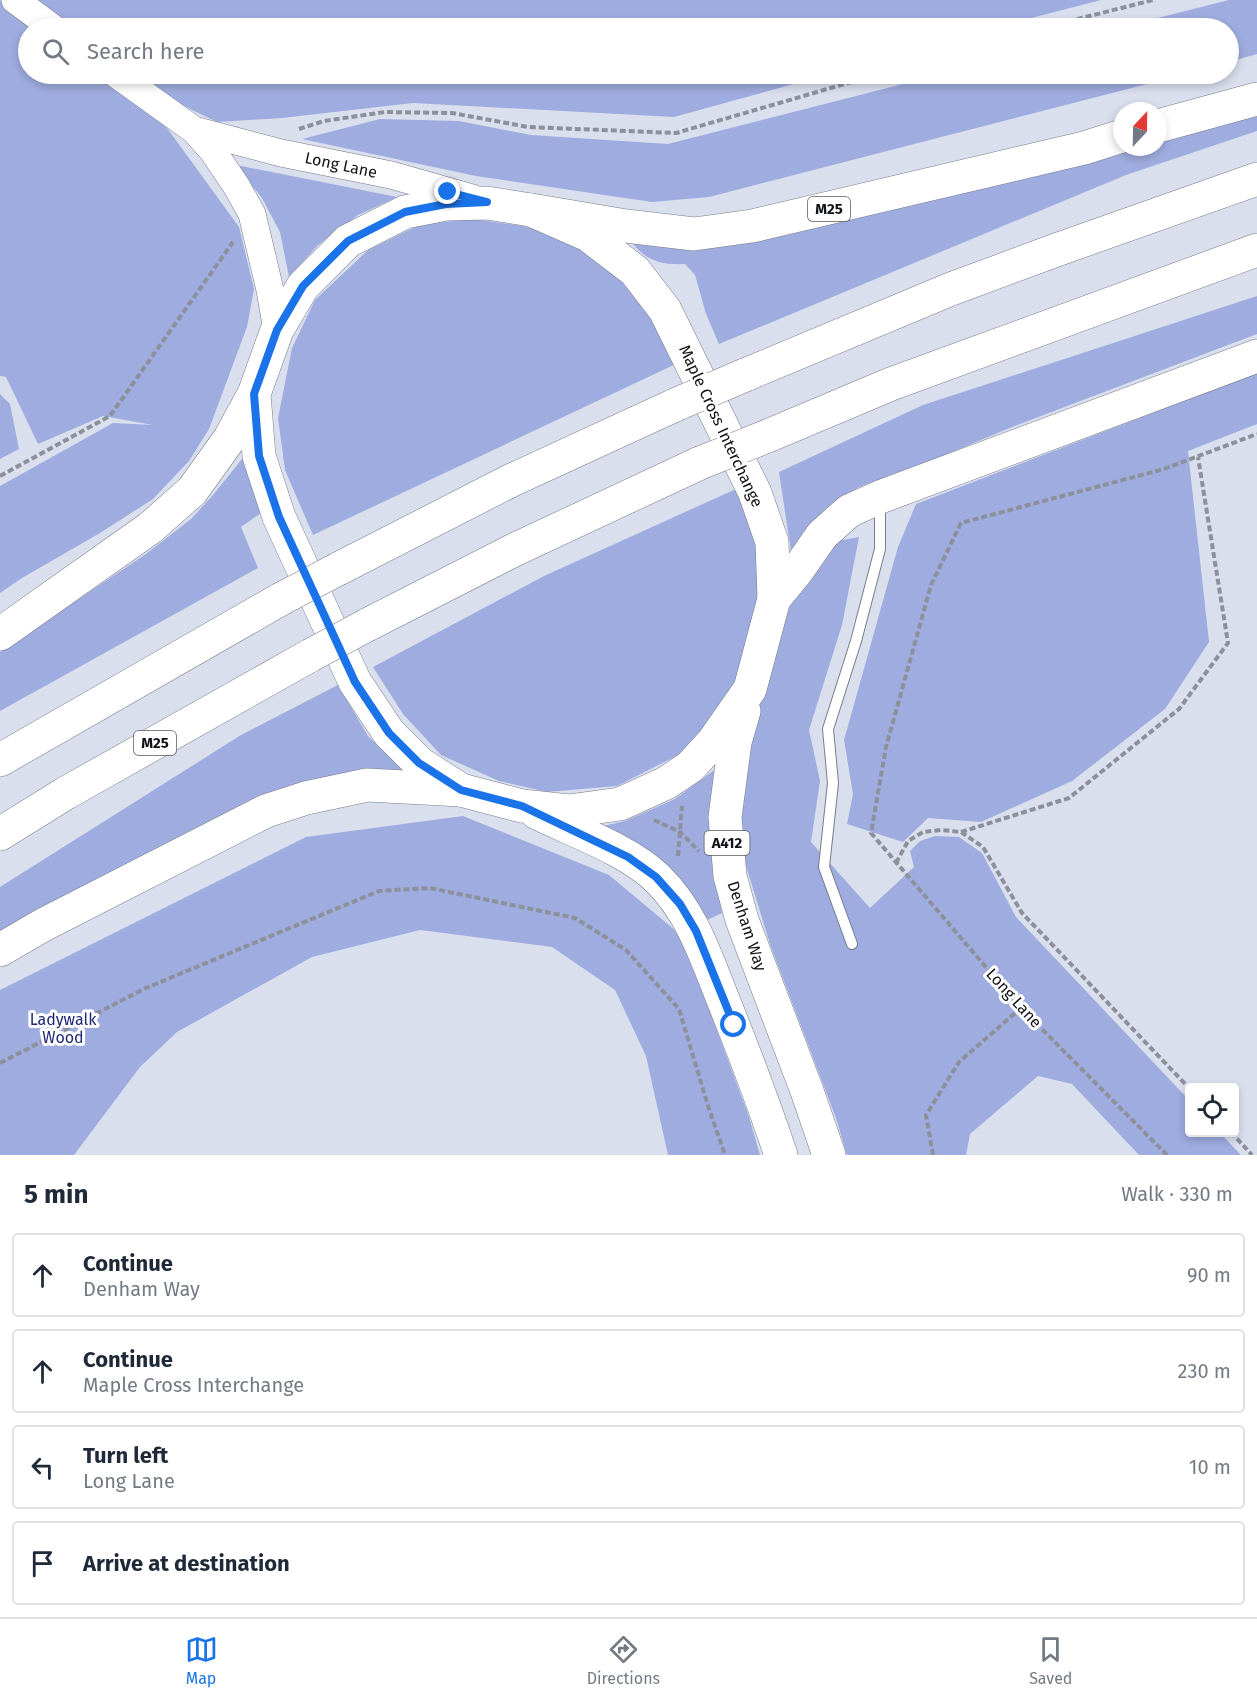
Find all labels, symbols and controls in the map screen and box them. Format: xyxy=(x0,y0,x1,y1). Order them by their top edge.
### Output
search box xyxy=(18,18,1239,84)
icon: search xyxy=(39,35,72,68)
text: Search here xyxy=(87,38,205,65)
north arrow xyxy=(1113,102,1167,156)
street label: Long Lane xyxy=(303,148,379,182)
route end xyxy=(434,178,460,204)
road number: M25 xyxy=(808,197,850,221)
street label: Maple Cross Interchange xyxy=(675,342,767,510)
road number: M25 xyxy=(134,731,176,755)
road number: A412 xyxy=(704,831,750,855)
street label: Denham Way xyxy=(724,879,771,974)
street label: Long Lane xyxy=(982,964,1046,1032)
park label: Ladywalk Wood xyxy=(30,1010,97,1047)
route start xyxy=(720,1011,746,1037)
map controls xyxy=(1185,1083,1239,1137)
button: locate xyxy=(1185,1083,1239,1137)
text: 5 min xyxy=(24,1179,88,1210)
text: Walk · 330 m xyxy=(1121,1182,1233,1206)
text: Continue xyxy=(83,1250,173,1277)
icon: ahead xyxy=(26,1259,59,1292)
text: 90 m xyxy=(1187,1263,1231,1287)
text: Denham Way xyxy=(83,1277,200,1301)
text: Continue xyxy=(83,1346,173,1373)
icon: ahead xyxy=(26,1355,59,1388)
text: 230 m xyxy=(1178,1359,1231,1383)
text: Maple Cross Interchange xyxy=(83,1373,304,1397)
text: Turn left xyxy=(83,1442,168,1469)
icon: left xyxy=(26,1451,59,1484)
text: 10 m xyxy=(1189,1455,1231,1479)
text: Long Lane xyxy=(83,1469,175,1493)
icon: arrive xyxy=(26,1547,59,1580)
text: Arrive at destination xyxy=(83,1550,290,1577)
tab: Map xyxy=(185,1633,218,1688)
tab: Directions xyxy=(587,1633,660,1688)
tab: Saved xyxy=(1029,1633,1072,1688)

